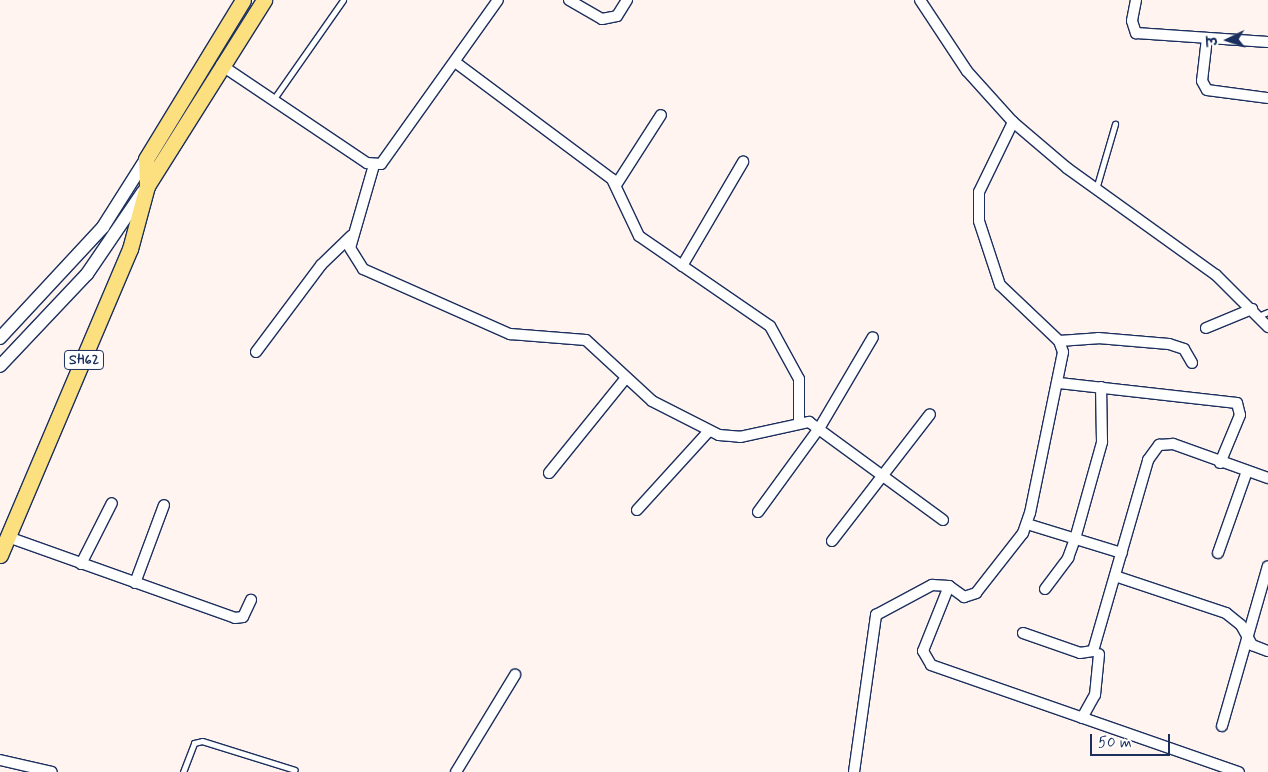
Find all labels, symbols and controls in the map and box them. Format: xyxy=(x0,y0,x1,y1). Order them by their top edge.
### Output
north arrow xyxy=(1203,15,1253,65)
text: उ xyxy=(1204,36,1222,46)
road number: SH62 xyxy=(63,348,105,372)
scale bar xyxy=(1093,724,1173,756)
text: 50 m xyxy=(1098,733,1132,753)

